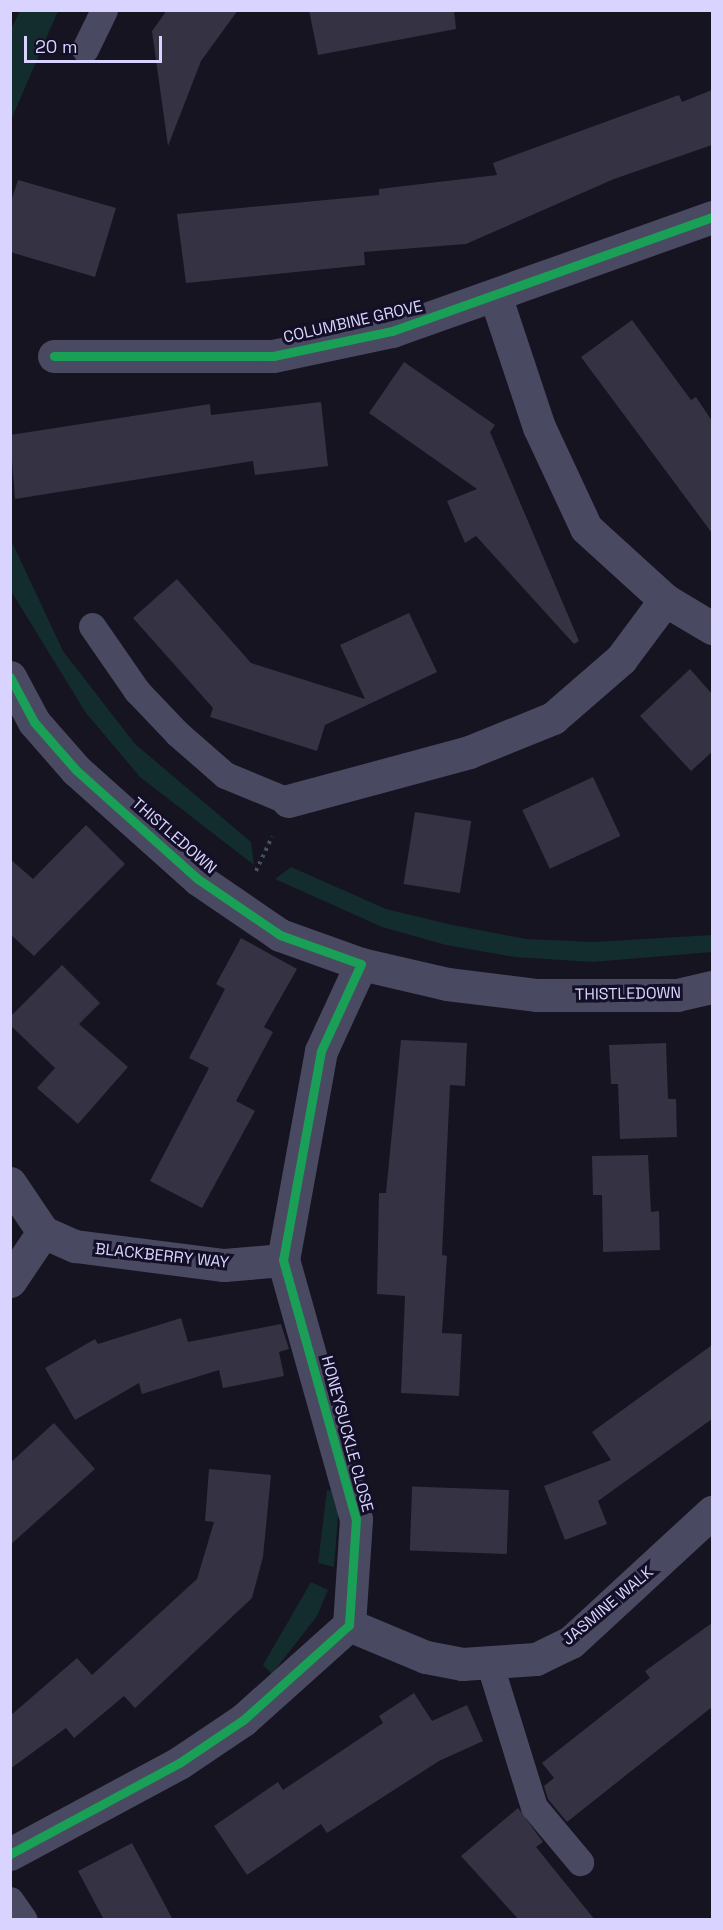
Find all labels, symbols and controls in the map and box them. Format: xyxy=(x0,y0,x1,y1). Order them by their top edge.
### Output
scale bar xyxy=(27,24,165,62)
text: 20 m xyxy=(35,35,78,58)
street label: COLUMBINE GROVE xyxy=(282,297,424,347)
street label: THISTLEDOWN xyxy=(128,794,220,878)
street label: THISTLEDOWN xyxy=(575,983,681,1005)
street label: BLACKBERRY WAY xyxy=(94,1239,230,1273)
street label: HONEYSUCKLE CLOSE xyxy=(317,1354,377,1514)
street label: JASMINE WALK xyxy=(559,1562,657,1650)

